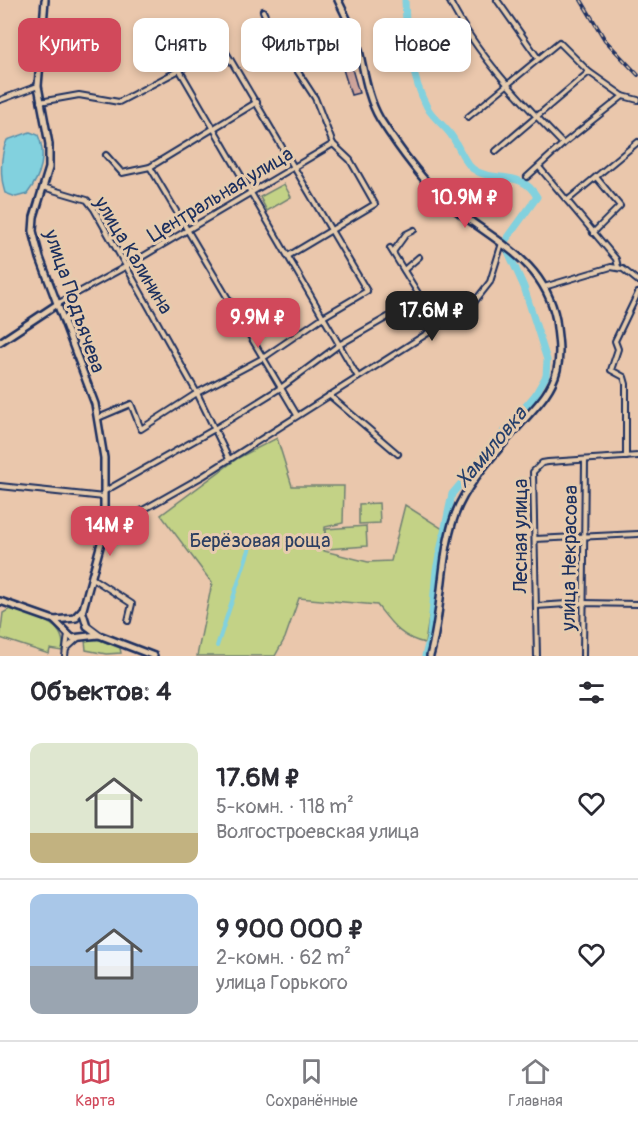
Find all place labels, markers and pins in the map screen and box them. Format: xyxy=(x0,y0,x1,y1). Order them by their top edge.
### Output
pin: 10.9M ₽ xyxy=(410,178,520,229)
pin: 17.6M ₽ xyxy=(377,291,487,342)
pin: 9.9M ₽ xyxy=(209,298,307,349)
pin: 14M ₽ xyxy=(68,506,152,557)

